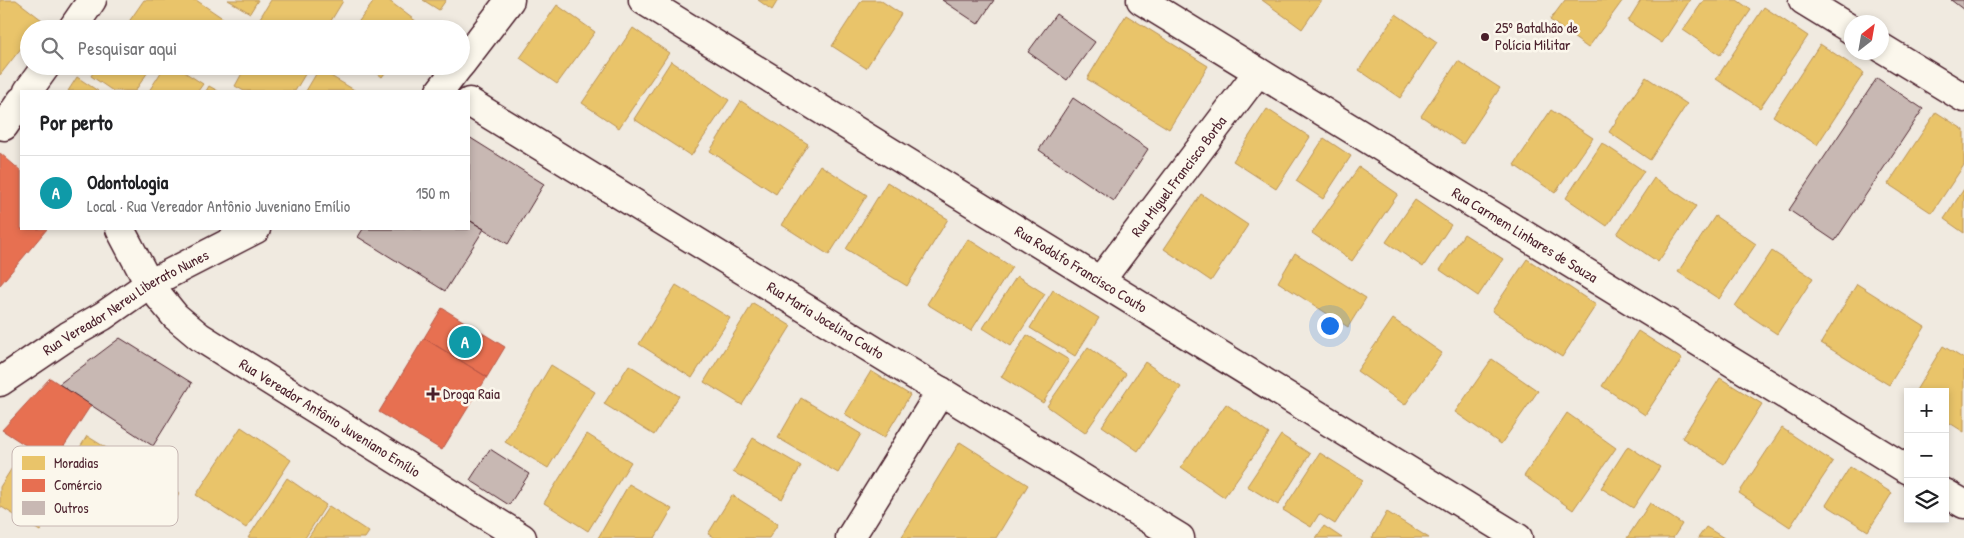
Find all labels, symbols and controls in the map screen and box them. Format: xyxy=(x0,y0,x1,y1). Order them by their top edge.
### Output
north arrow xyxy=(1844,15,1889,60)
place label: 25º Batalhão de Polícia Militar xyxy=(1495,17,1578,55)
search box xyxy=(20,20,470,75)
marker: 25º Batalhão de Polícia Militar xyxy=(1479,31,1491,43)
icon: search xyxy=(38,34,66,62)
text: Pesquisar aqui xyxy=(78,35,177,61)
text: Por perto xyxy=(40,108,113,137)
street label: Rua Miguel Francisco Borba xyxy=(1126,111,1231,241)
text: Odontologia xyxy=(87,169,168,195)
text: A xyxy=(52,182,60,204)
text: 150 m xyxy=(416,182,450,204)
street label: Rua Carmem Linhares de Souza xyxy=(1448,182,1602,287)
text: Local · Rua Vereador Antônio Juveniano Emílio xyxy=(87,195,350,217)
street label: Rua Rodolfo Francisco Couto xyxy=(1011,220,1151,317)
street label: Rua Vereador Nereu Liberato Nunes xyxy=(38,244,212,360)
street label: Rua Maria Jocelina Couto xyxy=(763,276,888,364)
your location xyxy=(1317,313,1343,339)
pin: A xyxy=(449,323,481,361)
street label: Rua Vereador Antônio Juveniano Emílio xyxy=(235,353,425,482)
place label: Droga Raia xyxy=(443,383,500,404)
marker: Droga Raia xyxy=(427,388,439,400)
map controls xyxy=(1904,388,1949,523)
button: + xyxy=(1904,388,1949,433)
button: − xyxy=(1904,433,1949,478)
legend xyxy=(12,446,178,526)
text: Moradias xyxy=(54,453,98,472)
text: Comércio xyxy=(54,475,102,494)
button: layers xyxy=(1904,478,1949,523)
text: Outros xyxy=(54,498,89,517)

